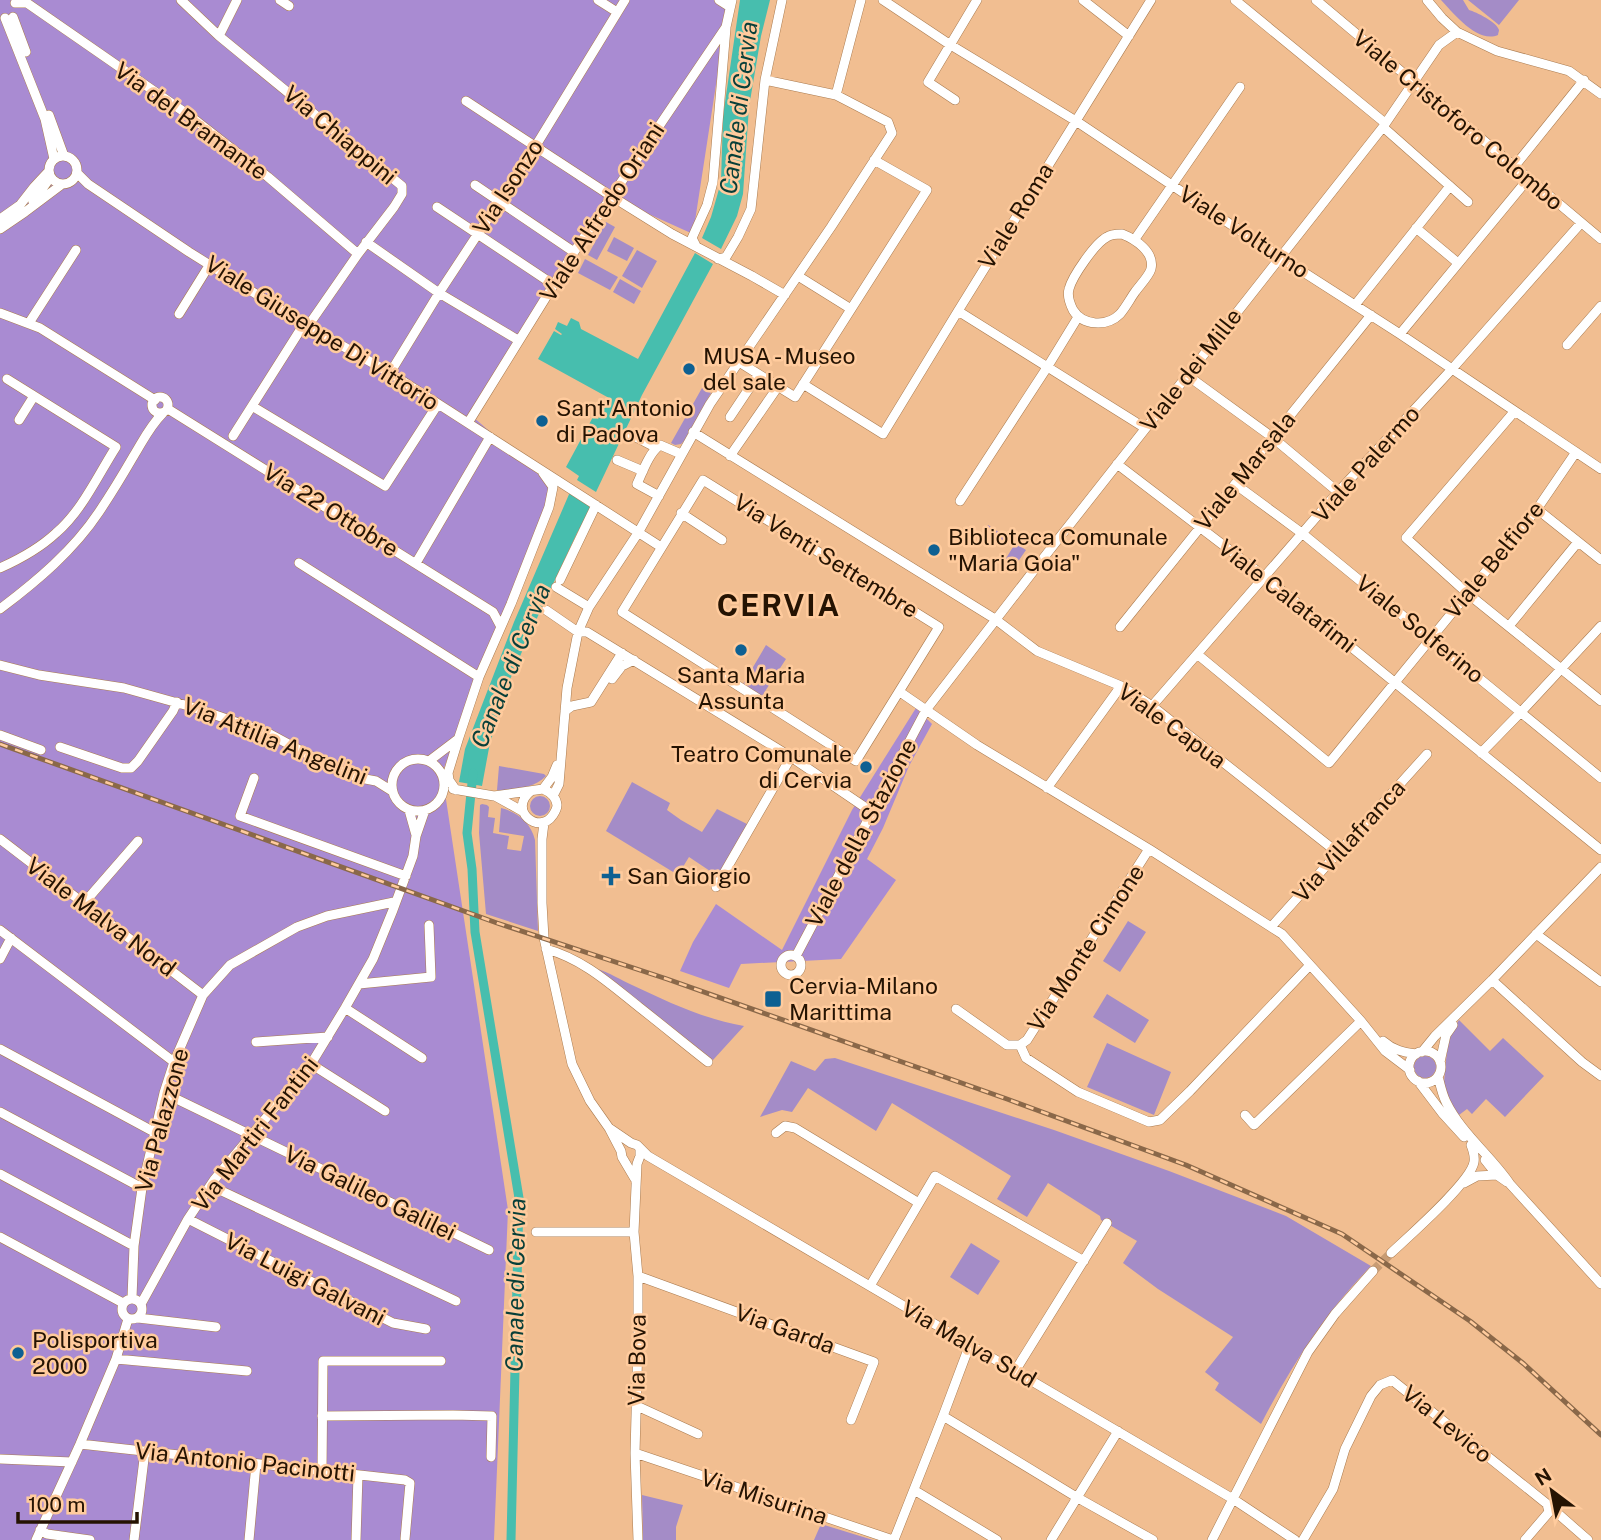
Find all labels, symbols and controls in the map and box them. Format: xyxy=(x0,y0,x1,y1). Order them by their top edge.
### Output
water label: Canale di Cervia xyxy=(714,20,763,196)
street label: Viale Cristoforo Colombo xyxy=(1348,24,1569,215)
street label: Via del Bramante xyxy=(110,56,273,185)
street label: Via Chiappini xyxy=(278,80,402,190)
street label: Viale Alfredo Oriani xyxy=(534,117,669,306)
street label: Via Isonzo xyxy=(467,134,548,239)
street label: Viale Roma xyxy=(972,158,1059,274)
street label: Viale Volturno xyxy=(1174,180,1314,284)
street label: Viale Giuseppe Di Vittorio xyxy=(201,250,444,416)
street label: Viale dei Mille xyxy=(1134,303,1247,437)
place label: MUSA - Museo del sale xyxy=(703,342,856,395)
marker: MUSA - Museo del sale xyxy=(681,361,697,377)
place label: Sant'Antonio di Padova xyxy=(556,394,694,447)
street label: Viale Palermo xyxy=(1306,400,1425,527)
street label: Viale Marsala xyxy=(1189,406,1301,535)
marker: Sant'Antonio di Padova xyxy=(534,413,550,429)
street label: Via 22 Ottobre xyxy=(259,457,404,562)
street label: Via Venti Settembre xyxy=(729,488,923,623)
street label: Viale Belfiore xyxy=(1438,496,1549,624)
place label: Biblioteca Comunale "Maria Goia" xyxy=(948,523,1168,576)
street label: Viale Calatafimi xyxy=(1213,533,1362,658)
marker: Biblioteca Comunale "Maria Goia" xyxy=(926,542,942,558)
street label: Viale Solferino xyxy=(1351,569,1490,688)
water label: Canale di Cervia xyxy=(464,580,556,752)
district label: CERVIA xyxy=(717,587,841,623)
marker: Santa Maria Assunta xyxy=(733,642,749,658)
place label: Santa Maria Assunta xyxy=(677,661,805,714)
street label: Viale Capua xyxy=(1113,677,1232,774)
street label: Via Attilia Angelini xyxy=(179,691,371,790)
street label: Viale della Stazione xyxy=(799,734,922,932)
place label: Teatro Comunale di Cervia xyxy=(671,740,852,793)
marker: Teatro Comunale di Cervia xyxy=(858,759,874,775)
street label: Via Villafranca xyxy=(1287,774,1410,907)
street label: Viale Malva Nord xyxy=(21,851,182,982)
street label: Via Monte Cimone xyxy=(1022,859,1150,1036)
place label: San Giorgio xyxy=(627,862,751,889)
marker: San Giorgio xyxy=(601,866,621,886)
place label: Cervia-Milano Marittima xyxy=(789,972,938,1025)
marker: Cervia-Milano Marittima xyxy=(763,989,783,1009)
street label: Via Palazzone xyxy=(129,1045,194,1195)
street label: Via Martiri Fantini xyxy=(186,1051,323,1216)
street label: Via Galileo Galilei xyxy=(280,1139,460,1246)
water label: Canale di Cervia xyxy=(499,1198,531,1372)
street label: Via Luigi Galvani xyxy=(220,1226,390,1331)
street label: Via Malva Sud xyxy=(897,1294,1041,1393)
street label: Via Garda xyxy=(732,1298,839,1359)
street label: Via Bova xyxy=(622,1314,651,1406)
place label: Polisportiva 2000 xyxy=(32,1326,158,1379)
marker: Polisportiva 2000 xyxy=(10,1345,26,1361)
street label: Via Levico xyxy=(1397,1379,1498,1468)
street label: Via Antonio Pacinotti xyxy=(134,1437,356,1486)
north arrow xyxy=(1517,1456,1587,1526)
street label: Via Misurina xyxy=(697,1463,831,1530)
text: N xyxy=(1531,1463,1555,1490)
scale bar xyxy=(18,1480,136,1524)
text: 100 m xyxy=(28,1492,85,1517)

